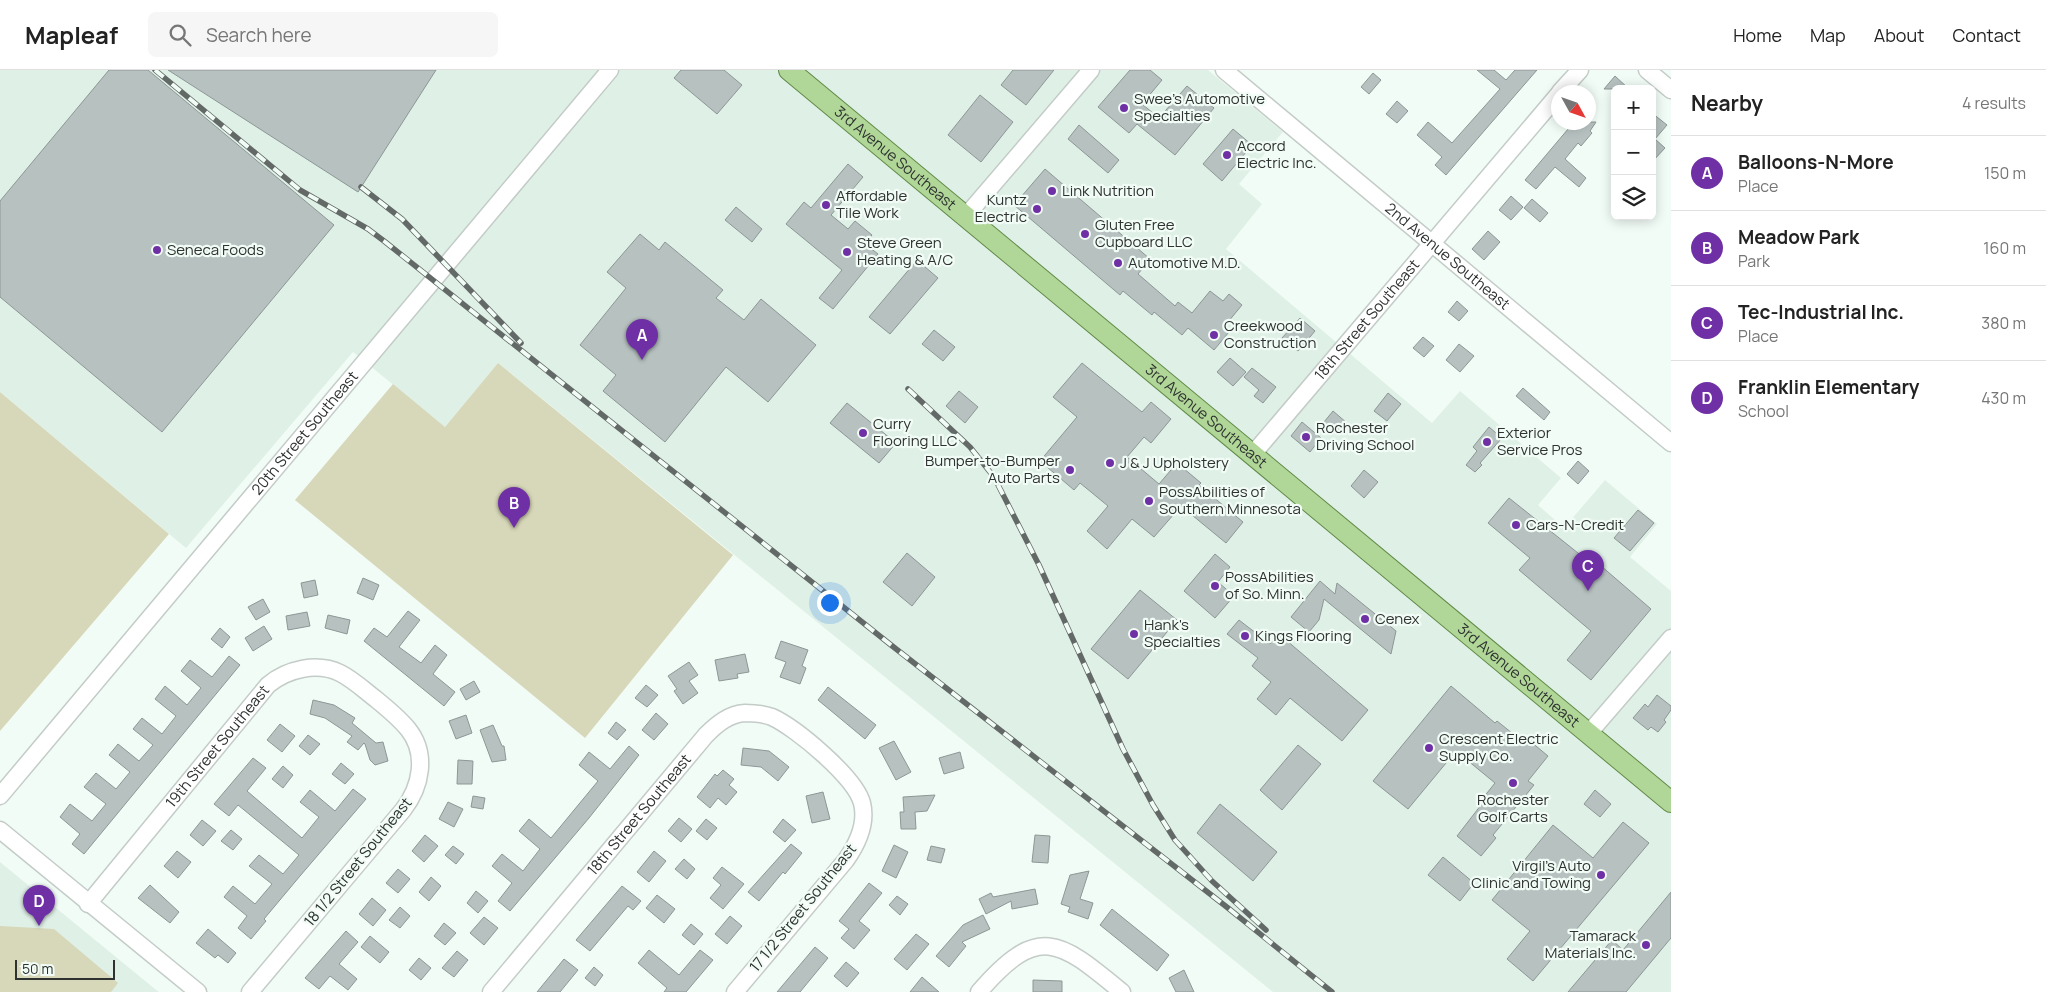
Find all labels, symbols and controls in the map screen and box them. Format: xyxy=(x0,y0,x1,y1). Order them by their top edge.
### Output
search box xyxy=(148,12,498,57)
text: Mapleaf xyxy=(25,18,118,51)
icon: search xyxy=(166,21,194,49)
text: Search here xyxy=(206,22,312,48)
text: Home xyxy=(1733,23,1782,47)
text: Map xyxy=(1810,23,1846,47)
text: About xyxy=(1874,23,1924,47)
text: Contact xyxy=(1952,23,2021,47)
north arrow xyxy=(1551,85,1596,130)
map controls xyxy=(1611,85,1656,220)
button: + xyxy=(1611,85,1656,130)
place label: Swee's Automotive Specialties xyxy=(1134,88,1265,126)
text: Nearby xyxy=(1691,89,1763,117)
text: 4 results xyxy=(1962,92,2026,114)
street label: 3rd Avenue Southeast xyxy=(830,101,961,215)
marker: Swee's Automotive Specialties xyxy=(1118,102,1130,114)
button: − xyxy=(1611,130,1656,175)
place label: Accord Electric Inc. xyxy=(1237,135,1317,173)
marker: Accord Electric Inc. xyxy=(1221,149,1233,161)
text: Balloons-N-More xyxy=(1738,149,1894,175)
text: A xyxy=(1702,162,1712,184)
text: 150 m xyxy=(1984,162,2026,184)
button: layers xyxy=(1611,175,1656,220)
text: Place xyxy=(1738,175,1778,197)
place label: Link Nutrition xyxy=(1062,180,1154,201)
place label: Affordable Tile Work xyxy=(836,185,907,223)
marker: Link Nutrition xyxy=(1046,185,1058,197)
place label: Kuntz Electric xyxy=(975,189,1027,227)
street label: 2nd Avenue Southeast xyxy=(1381,198,1515,314)
marker: Affordable Tile Work xyxy=(820,199,832,211)
marker: Kuntz Electric xyxy=(1031,203,1043,215)
place label: Gluten Free Cupboard LLC xyxy=(1095,214,1193,252)
text: Meadow Park xyxy=(1738,224,1859,250)
marker: Gluten Free Cupboard LLC xyxy=(1079,228,1091,240)
place label: Steve Green Heating & A/C xyxy=(857,232,954,270)
text: B xyxy=(1702,237,1712,259)
text: 160 m xyxy=(1983,237,2026,259)
place label: Seneca Foods xyxy=(167,239,264,260)
marker: Seneca Foods xyxy=(151,244,163,256)
marker: Steve Green Heating & A/C xyxy=(841,246,853,258)
text: Park xyxy=(1738,250,1770,272)
place label: Automotive M.D. xyxy=(1128,252,1241,273)
street label: 18th Street Southeast xyxy=(1309,255,1424,384)
marker: Automotive M.D. xyxy=(1112,257,1124,269)
text: Tec-Industrial Inc. xyxy=(1738,299,1904,325)
text: C xyxy=(1701,312,1713,334)
text: 380 m xyxy=(1981,312,2026,334)
place label: Creekwood Construction xyxy=(1224,315,1316,353)
pin: A xyxy=(626,319,658,360)
text: Place xyxy=(1738,325,1778,347)
marker: Creekwood Construction xyxy=(1208,329,1220,341)
street label: 3rd Avenue Southeast xyxy=(1141,359,1272,473)
street label: 20th Street Southeast xyxy=(246,366,363,499)
text: Franklin Elementary xyxy=(1738,374,1919,400)
text: D xyxy=(1701,387,1713,409)
text: 430 m xyxy=(1981,387,2026,409)
text: School xyxy=(1738,400,1789,422)
place label: Curry Flooring LLC xyxy=(873,413,958,451)
place label: Rochester Driving School xyxy=(1316,417,1415,455)
place label: Exterior Service Pros xyxy=(1497,422,1583,460)
marker: Curry Flooring LLC xyxy=(857,427,869,439)
marker: Rochester Driving School xyxy=(1300,431,1312,443)
marker: Exterior Service Pros xyxy=(1481,436,1493,448)
place label: Bumper-to-Bumper Auto Parts xyxy=(925,450,1061,488)
place label: J & J Upholstery xyxy=(1120,452,1229,473)
marker: J & J Upholstery xyxy=(1104,457,1116,469)
marker: Bumper-to-Bumper Auto Parts xyxy=(1064,464,1076,476)
place label: PossAbilities of Southern Minnesota xyxy=(1159,481,1301,519)
pin: B xyxy=(498,487,530,528)
marker: PossAbilities of Southern Minnesota xyxy=(1143,495,1155,507)
place label: Cars-N-Credit xyxy=(1526,514,1624,535)
marker: Cars-N-Credit xyxy=(1510,519,1522,531)
pin: C xyxy=(1572,550,1604,591)
place label: PossAbilities of So. Minn. xyxy=(1225,566,1314,604)
marker: PossAbilities of So. Minn. xyxy=(1209,580,1221,592)
your location xyxy=(817,590,843,616)
place label: Cenex xyxy=(1375,608,1420,629)
marker: Cenex xyxy=(1359,613,1371,625)
place label: Hank's Specialties xyxy=(1144,614,1221,652)
street label: 3rd Avenue Southeast xyxy=(1453,618,1584,732)
place label: Kings Flooring xyxy=(1255,625,1352,646)
marker: Hank's Specialties xyxy=(1128,628,1140,640)
marker: Kings Flooring xyxy=(1239,630,1251,642)
street label: 19th Street Southeast xyxy=(160,680,274,812)
place label: Crescent Electric Supply Co. xyxy=(1439,728,1559,766)
marker: Crescent Electric Supply Co. xyxy=(1423,742,1435,754)
street label: 18th Street Southeast xyxy=(582,749,696,880)
marker: Rochester Golf Carts xyxy=(1507,777,1519,789)
place label: Rochester Golf Carts xyxy=(1477,789,1550,827)
street label: 18 1/2 Street Southeast xyxy=(299,793,416,931)
street label: 17 1/2 Street Southeast xyxy=(744,839,861,976)
place label: Virgil's Auto Clinic and Towing xyxy=(1471,855,1591,893)
marker: Virgil's Auto Clinic and Towing xyxy=(1595,869,1607,881)
pin: D xyxy=(23,885,55,926)
place label: Tamarack Materials Inc. xyxy=(1545,925,1637,963)
marker: Tamarack Materials Inc. xyxy=(1640,939,1652,951)
scale bar xyxy=(15,957,115,980)
text: 50 m xyxy=(22,959,53,978)

